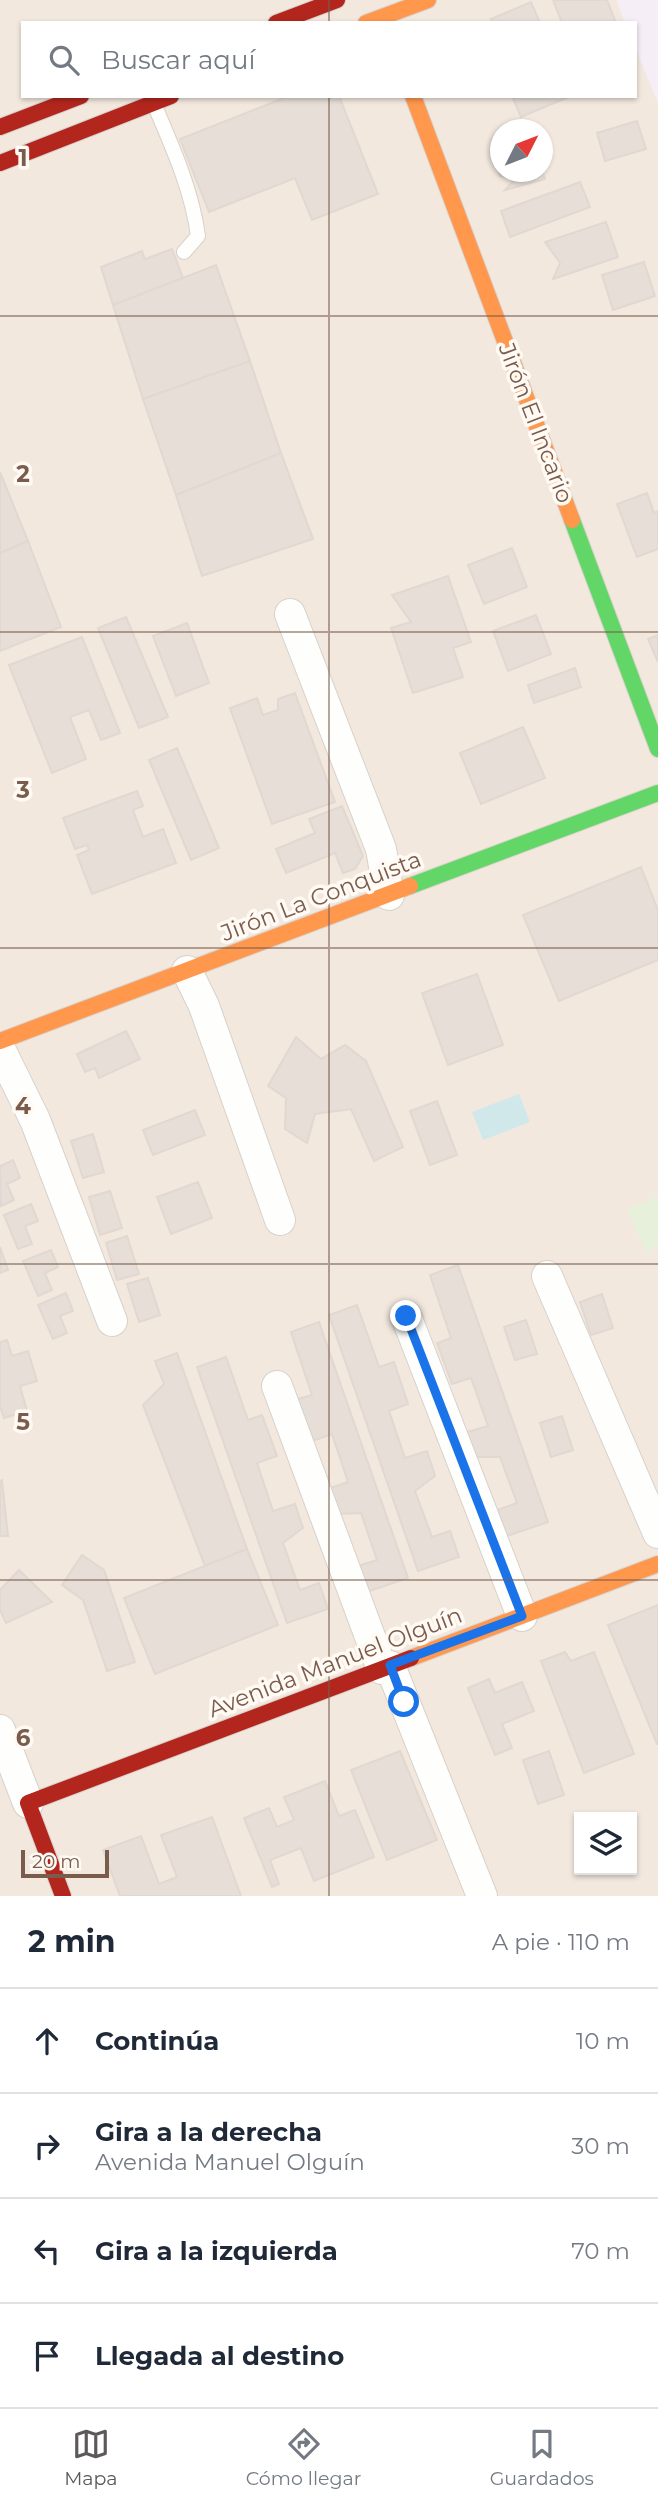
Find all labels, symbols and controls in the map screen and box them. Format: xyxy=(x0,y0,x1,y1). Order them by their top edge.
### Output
search box xyxy=(21,21,637,98)
icon: search xyxy=(45,41,83,79)
text: Buscar aquí xyxy=(101,44,255,76)
north arrow xyxy=(490,119,553,182)
text: 1 xyxy=(18,144,28,172)
street label: Jirón El Incario xyxy=(492,338,579,507)
text: 2 xyxy=(16,460,30,488)
text: 3 xyxy=(15,776,30,804)
street label: Jirón La Conquista xyxy=(216,845,425,947)
text: 4 xyxy=(15,1092,31,1120)
route end xyxy=(390,1300,421,1331)
text: 5 xyxy=(16,1408,30,1436)
street label: Avenida Manuel Olguín xyxy=(204,1601,466,1723)
route start xyxy=(388,1686,419,1717)
text: 6 xyxy=(16,1724,31,1752)
map controls xyxy=(574,1812,637,1875)
button: layers xyxy=(574,1812,637,1875)
scale bar xyxy=(21,1847,108,1879)
text: 20 m xyxy=(32,1850,80,1873)
text: 2 min xyxy=(28,1923,115,1960)
text: A pie · 110 m xyxy=(492,1928,630,1956)
icon: ahead xyxy=(28,2022,66,2060)
text: Continúa xyxy=(95,2025,219,2057)
text: 10 m xyxy=(576,2027,630,2055)
text: Gira a la derecha xyxy=(95,2116,322,2148)
icon: right xyxy=(28,2127,66,2165)
text: 30 m xyxy=(571,2132,630,2160)
text: Avenida Manuel Olguín xyxy=(95,2148,365,2176)
icon: left xyxy=(28,2232,66,2270)
text: Gira a la izquierda xyxy=(95,2235,338,2267)
text: 70 m xyxy=(571,2237,630,2265)
icon: arrive xyxy=(28,2337,66,2375)
text: Llegada al destino xyxy=(95,2340,344,2372)
tab: Mapa xyxy=(64,2425,118,2490)
tab: Cómo llegar xyxy=(246,2425,361,2490)
tab: Guardados xyxy=(490,2425,594,2490)

